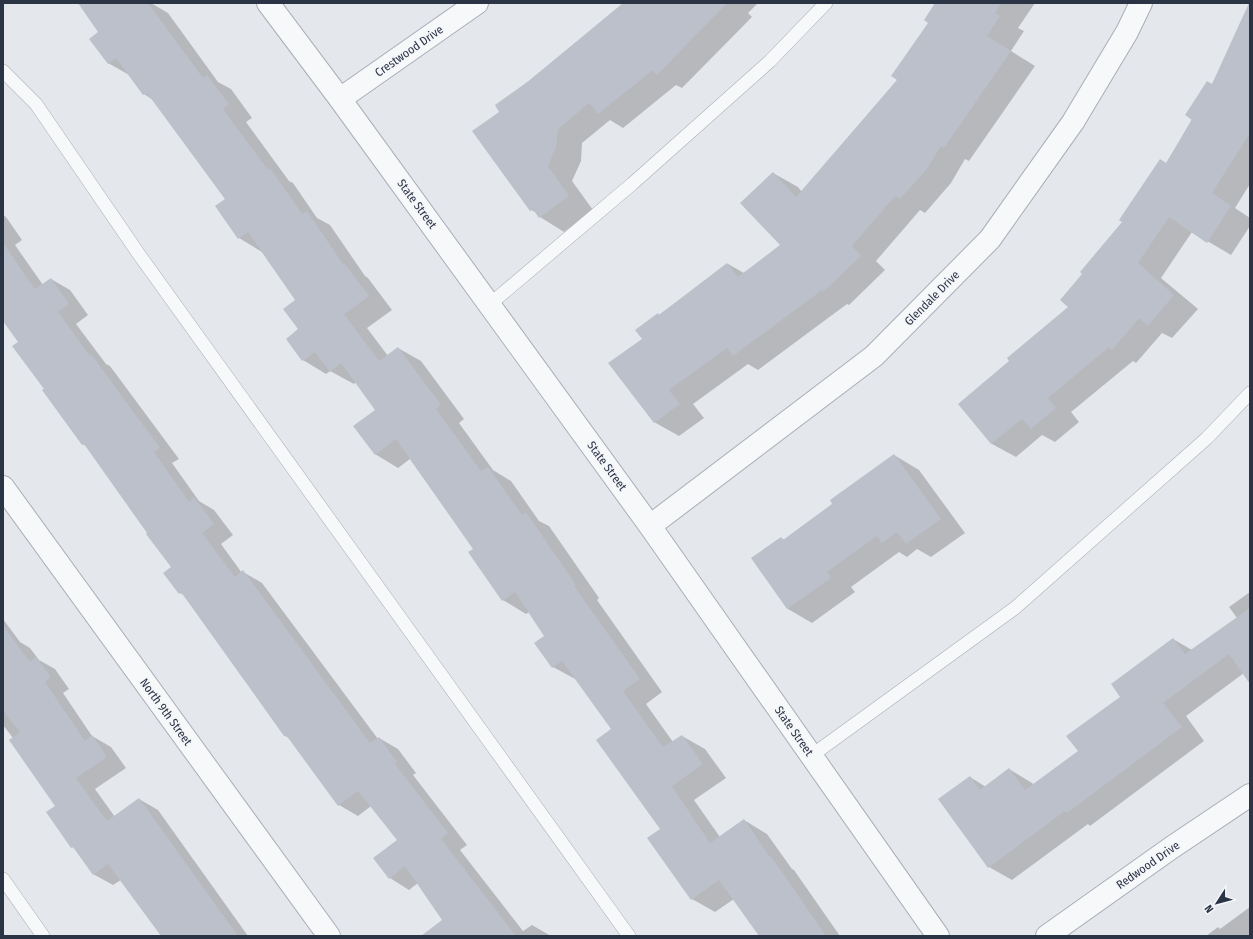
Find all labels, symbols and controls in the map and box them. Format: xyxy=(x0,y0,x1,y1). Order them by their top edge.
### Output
street label: Crestwood Drive xyxy=(372,22,446,80)
street label: State Street xyxy=(394,177,440,231)
street label: Glendale Drive xyxy=(902,268,962,328)
street label: State Street xyxy=(584,439,630,493)
street label: North 9th Street xyxy=(137,676,195,748)
street label: State Street xyxy=(772,703,816,759)
street label: Redwood Drive xyxy=(1114,838,1182,892)
north arrow xyxy=(1197,883,1237,923)
text: N xyxy=(1202,902,1217,915)

